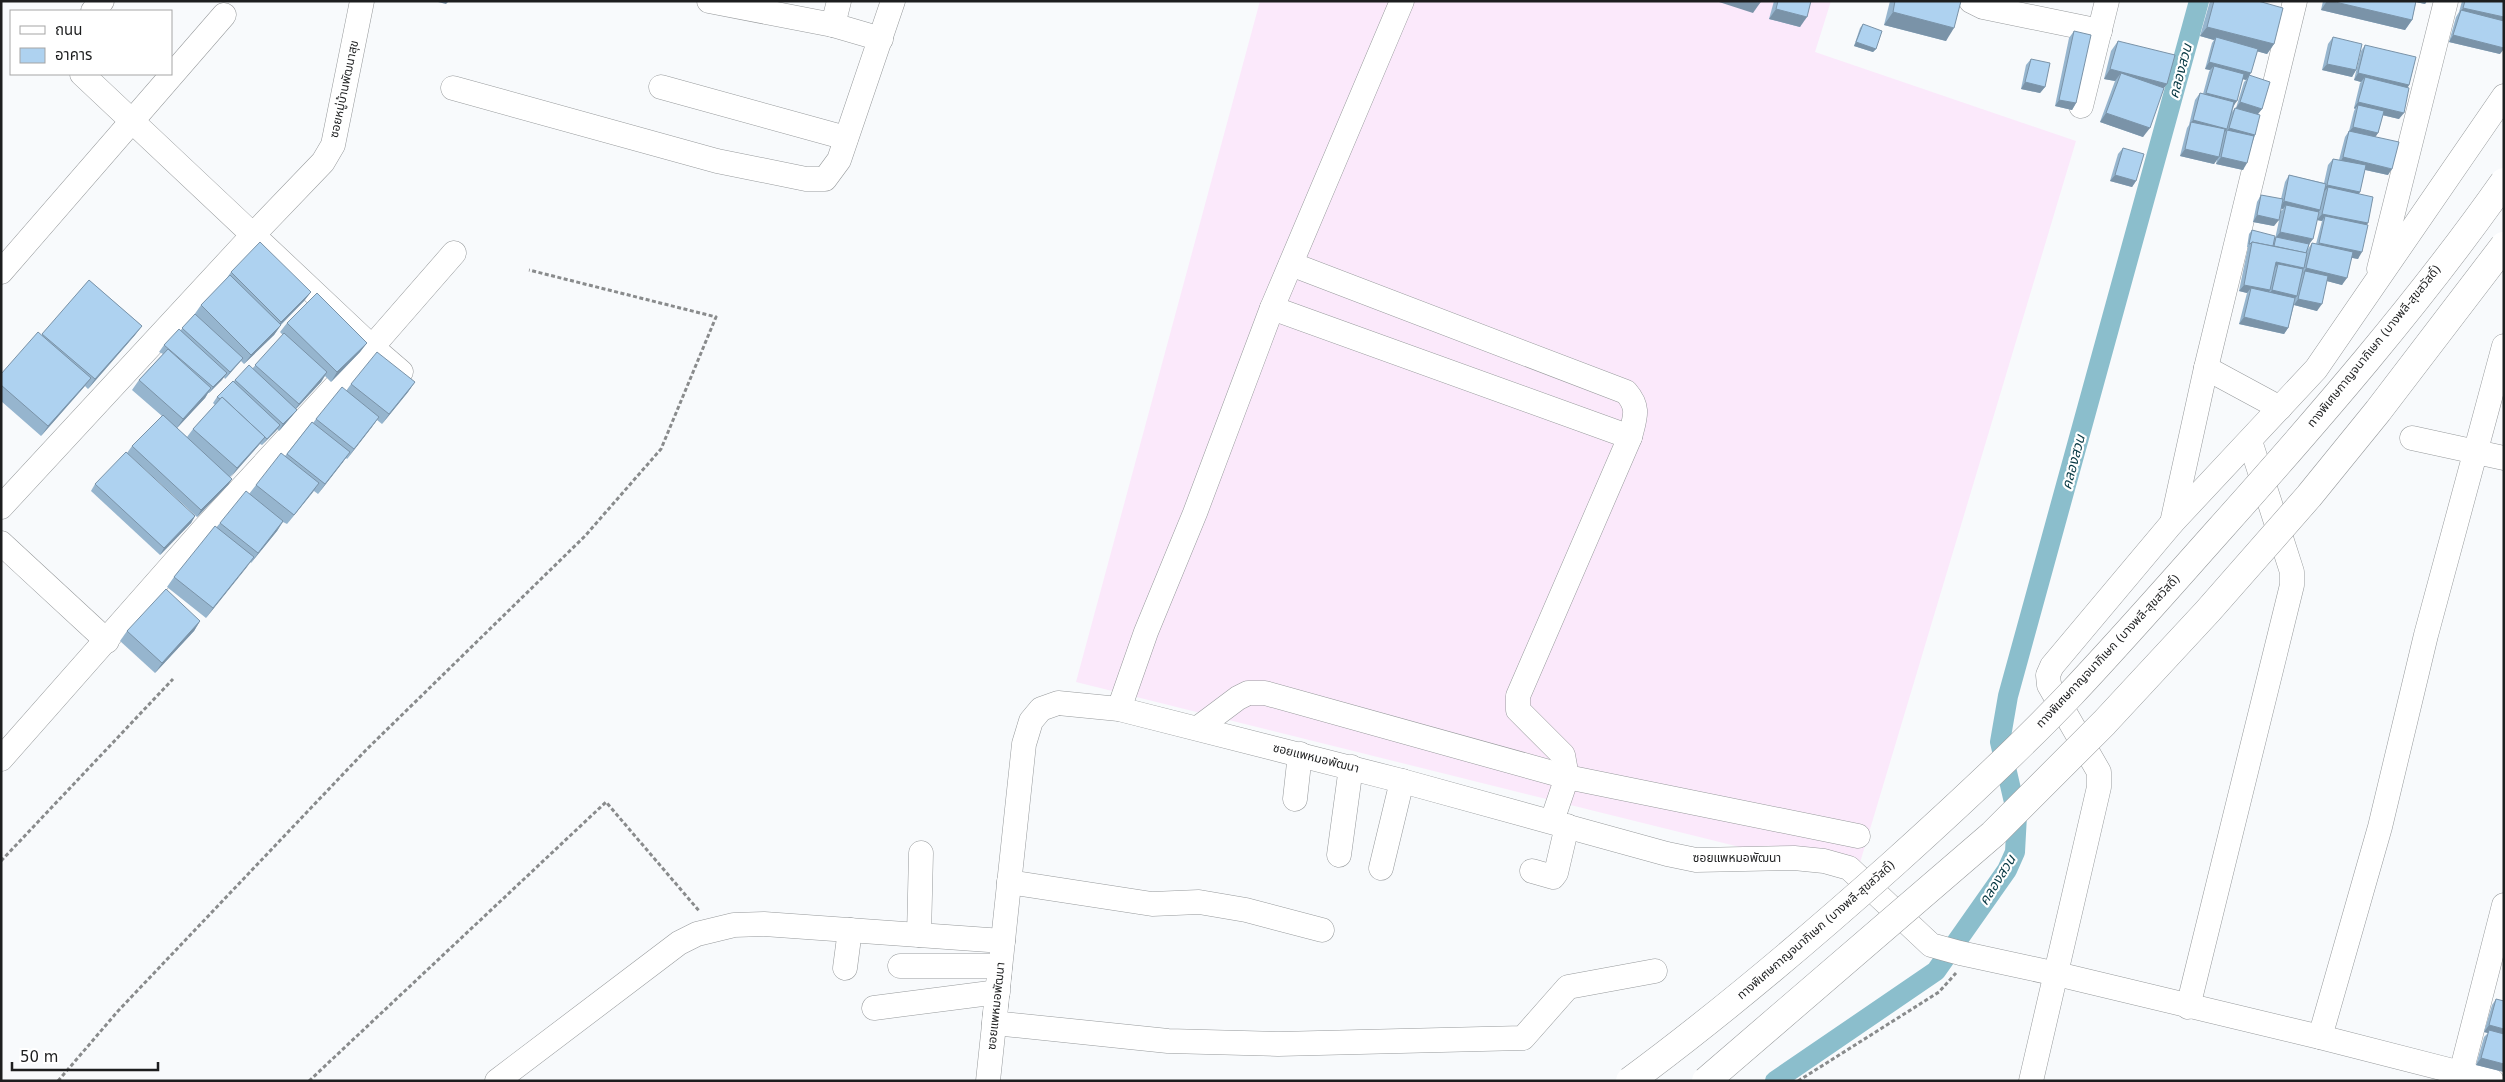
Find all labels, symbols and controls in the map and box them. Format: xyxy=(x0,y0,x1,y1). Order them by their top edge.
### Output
legend xyxy=(10,10,172,75)
text: ถนน xyxy=(55,21,82,39)
street label: ซอยหมู่บ้านพัฒนาสุข xyxy=(327,39,361,139)
water label: คลองสวน xyxy=(2165,41,2195,100)
text: อาคาร xyxy=(55,46,92,64)
street label: ทางพิเศษกาญจนาภิเษก (บางพลี-สุขสวัสดิ์) xyxy=(2304,262,2444,430)
water label: คลองสวน xyxy=(2058,432,2088,491)
street label: ทางพิเศษกาญจนาภิเษก (บางพลี-สุขสวัสดิ์) xyxy=(2033,571,2183,731)
street label: ซอยแพหมอพัฒนา xyxy=(1271,741,1361,775)
street label: ซอยแพหมอพัฒนา xyxy=(1693,851,1781,865)
water label: คลองสวน xyxy=(1975,851,2019,908)
street label: ทางพิเศษกาญจนาภิเษก (บางพลี-สุขสวัสดิ์) xyxy=(1734,857,1898,1002)
street label: ซอยแพหมอพัฒนา xyxy=(984,961,1008,1051)
scale bar xyxy=(12,1040,159,1072)
text: 50 m xyxy=(20,1048,58,1066)

